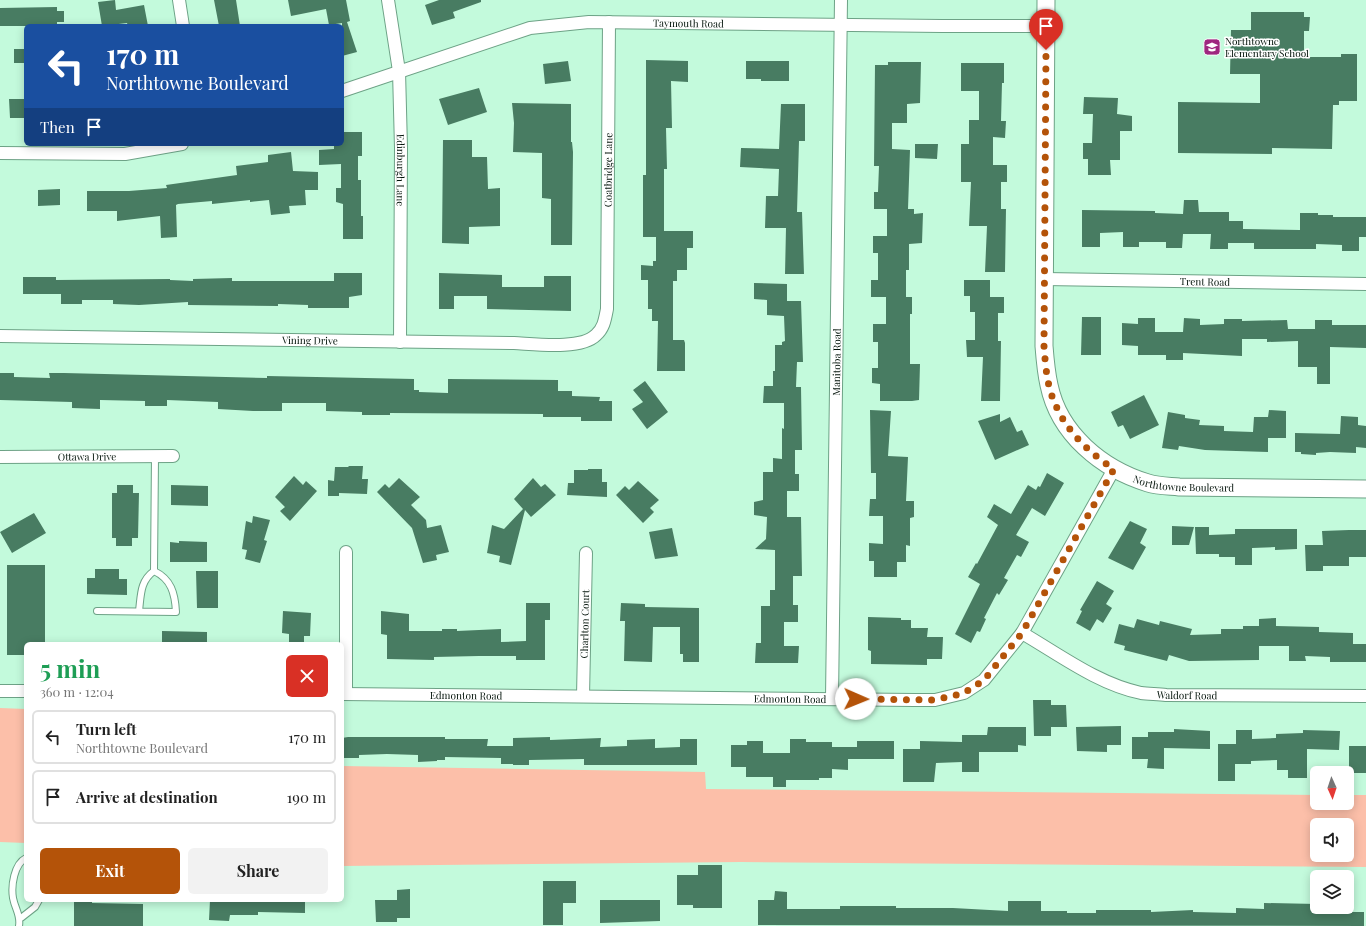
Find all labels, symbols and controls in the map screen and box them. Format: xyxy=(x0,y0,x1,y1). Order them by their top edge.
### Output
pin xyxy=(1029,9,1063,50)
icon: arrive xyxy=(1035,15,1057,37)
street label: Taymouth Road xyxy=(653,16,724,31)
place label: Northtowne Elementary School xyxy=(1225,34,1309,60)
text: 170 m xyxy=(106,35,179,72)
school or university icon: Northtowne Elementary School xyxy=(1202,37,1222,57)
icon: left xyxy=(40,40,92,92)
text: Northtowne Boulevard xyxy=(106,71,289,95)
icon: arrive xyxy=(83,116,105,138)
text: Then xyxy=(40,117,75,137)
street label: Coatbridge Lane xyxy=(601,133,615,207)
street label: Edinburgh Lane xyxy=(394,134,408,206)
street label: Trent Road xyxy=(1180,274,1230,289)
street label: Manitoba Road xyxy=(829,328,844,396)
street label: Vining Drive xyxy=(281,333,338,348)
street label: Ottawa Drive xyxy=(58,449,116,464)
street label: Northtowne Boulevard xyxy=(1131,471,1234,495)
street label: Charlton Court xyxy=(577,589,592,658)
text: 5 min xyxy=(40,652,100,684)
button: close xyxy=(286,655,328,697)
position arrow xyxy=(835,678,877,720)
text: 360 m · 12:04 xyxy=(40,683,114,700)
street label: Waldorf Road xyxy=(1155,687,1218,702)
street label: Edmonton Road xyxy=(430,688,503,703)
street label: Edmonton Road xyxy=(754,691,827,706)
text: Turn left xyxy=(76,719,137,739)
icon: left xyxy=(42,726,64,748)
text: 170 m xyxy=(288,727,326,747)
text: Northtowne Boulevard xyxy=(76,739,208,756)
north arrow xyxy=(1310,766,1354,810)
map controls xyxy=(1310,766,1354,914)
icon: arrive xyxy=(42,786,64,808)
text: Arrive at destination xyxy=(76,787,218,807)
text: 190 m xyxy=(287,787,326,807)
button: sound xyxy=(1310,818,1354,862)
button: Exit xyxy=(40,848,180,894)
button: Share xyxy=(188,848,328,894)
button: layers xyxy=(1310,870,1354,914)

